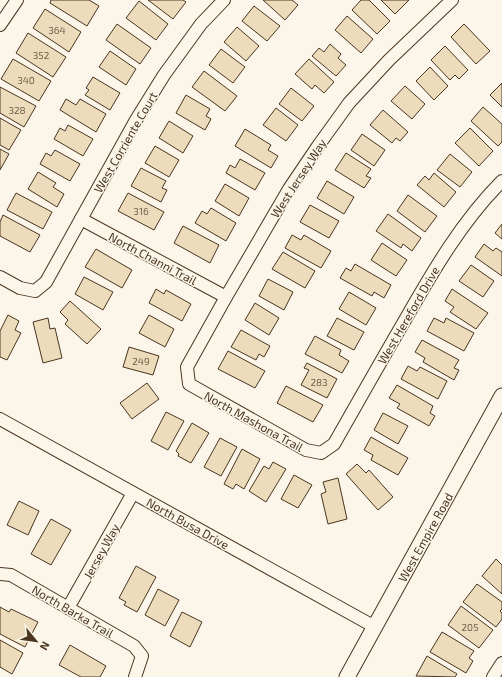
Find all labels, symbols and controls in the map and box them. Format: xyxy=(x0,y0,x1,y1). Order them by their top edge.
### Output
house number: 364 xyxy=(48,24,66,36)
house number: 352 xyxy=(33,49,50,61)
house number: 340 xyxy=(17,74,35,86)
street label: West Corriente Court xyxy=(90,89,160,195)
house number: 328 xyxy=(8,104,26,116)
street label: West Jersey Way xyxy=(267,135,329,220)
house number: 316 xyxy=(133,205,149,217)
street label: North Channi Trail xyxy=(107,229,200,287)
street label: West Hereford Drive xyxy=(374,264,442,366)
house number: 249 xyxy=(132,355,150,367)
house number: 283 xyxy=(310,376,328,388)
street label: North Mashona Trail xyxy=(202,388,306,454)
street label: West Empire Road xyxy=(395,490,455,584)
street label: North Busa Drive xyxy=(144,494,232,552)
street label: Jersey Way xyxy=(80,521,122,581)
street label: North Barka Trail xyxy=(30,582,117,640)
north arrow xyxy=(16,621,56,661)
house number: 205 xyxy=(461,621,479,633)
text: N xyxy=(38,639,53,653)

